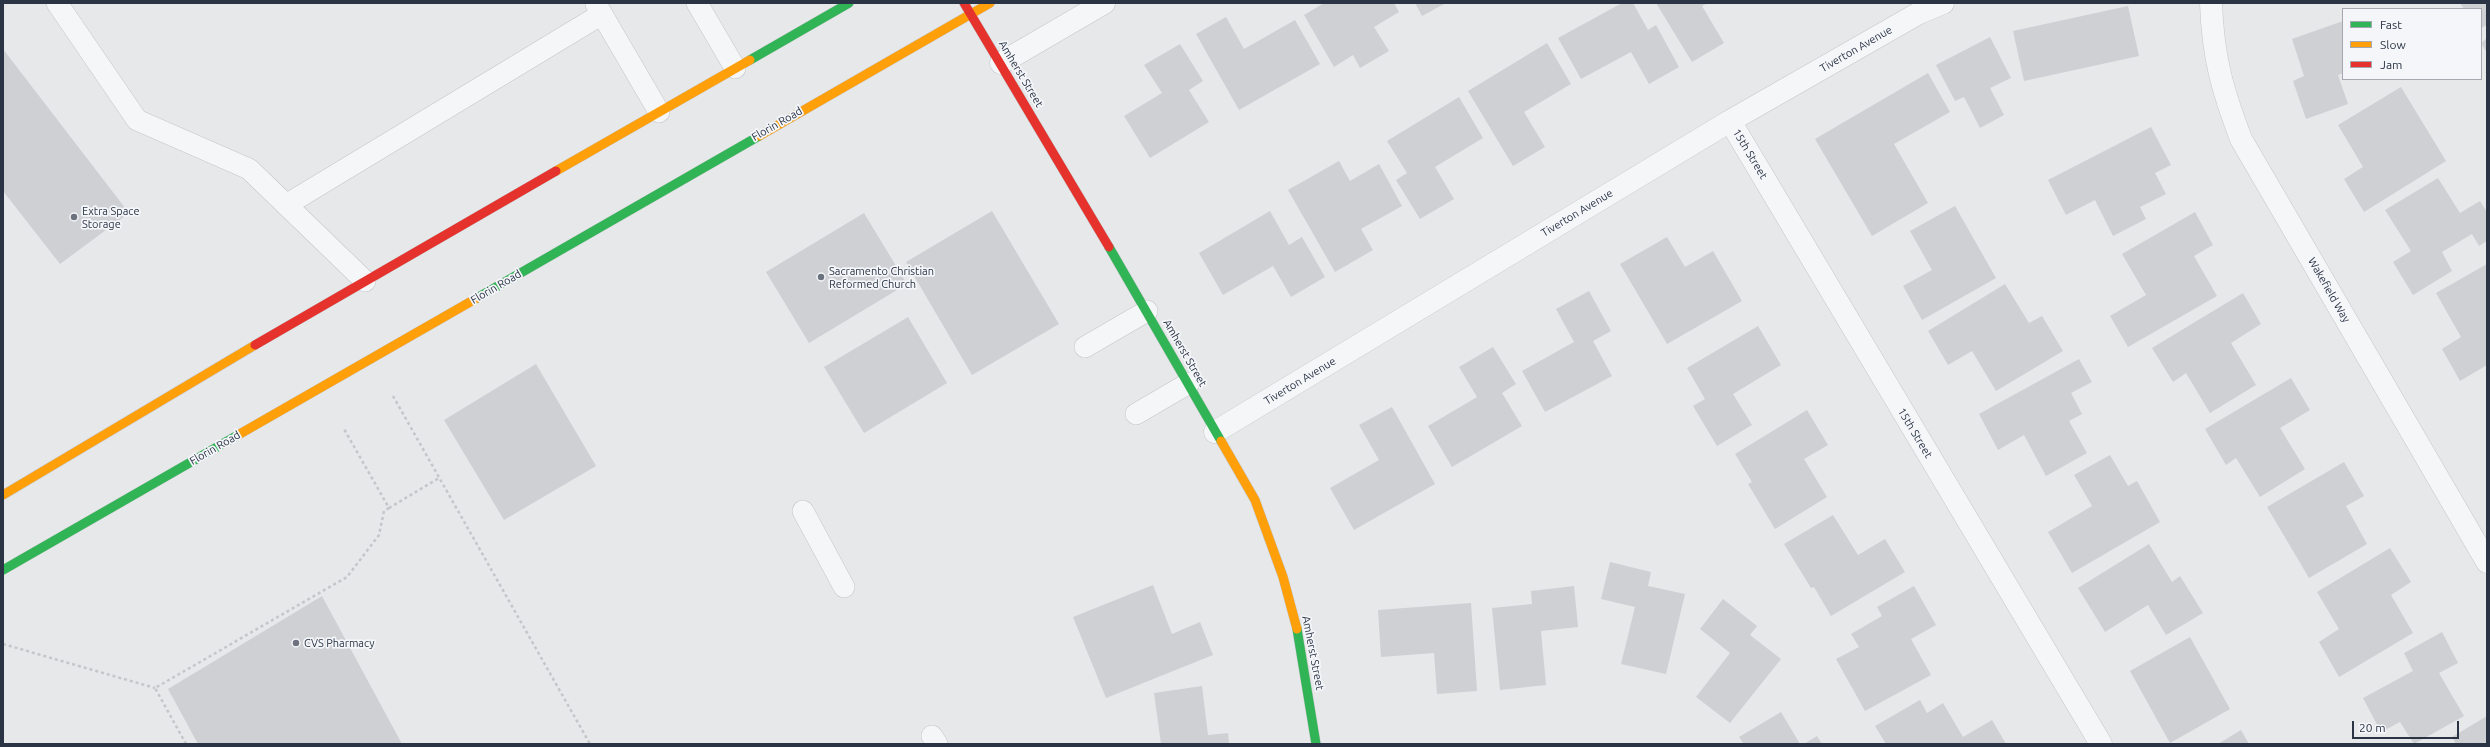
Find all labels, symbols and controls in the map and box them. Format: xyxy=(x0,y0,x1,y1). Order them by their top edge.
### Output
legend xyxy=(2342,8,2482,80)
text: Fast xyxy=(2380,18,2402,31)
street label: Tiverton Avenue xyxy=(1818,23,1894,75)
street label: Amherst Street xyxy=(996,38,1046,110)
text: Slow xyxy=(2380,38,2406,51)
text: Jam xyxy=(2380,58,2402,71)
street label: Florin Road xyxy=(749,104,805,144)
street label: 15th Street xyxy=(1730,126,1770,182)
street label: Tiverton Avenue xyxy=(1539,186,1615,240)
place label: Extra Space Storage xyxy=(82,204,139,230)
marker: Extra Space Storage xyxy=(69,212,79,222)
street label: Wakefield Way xyxy=(2305,255,2353,325)
place label: Sacramento Christian Reformed Church xyxy=(829,264,934,290)
street label: Florin Road xyxy=(468,267,524,307)
marker: Sacramento Christian Reformed Church xyxy=(816,272,826,282)
street label: Amherst Street xyxy=(1160,317,1210,389)
street label: Tiverton Avenue xyxy=(1262,354,1338,408)
street label: 15th Street xyxy=(1895,405,1935,461)
street label: Florin Road xyxy=(187,428,243,468)
street label: Amherst Street xyxy=(1299,615,1327,691)
place label: CVS Pharmacy xyxy=(304,636,375,650)
marker: CVS Pharmacy xyxy=(291,638,301,648)
scale bar xyxy=(2354,713,2461,739)
text: 20 m xyxy=(2359,721,2386,734)

